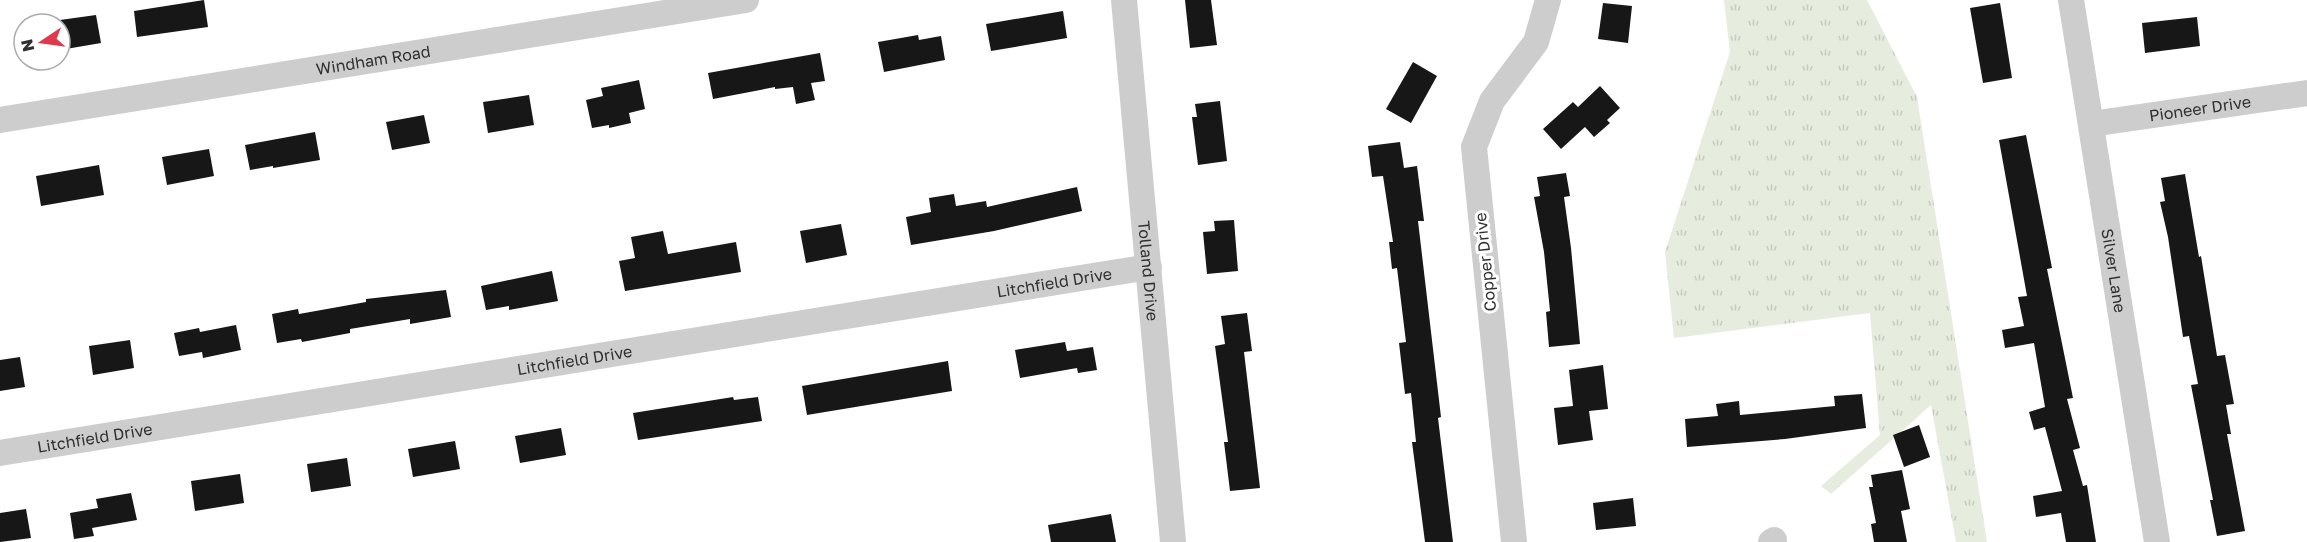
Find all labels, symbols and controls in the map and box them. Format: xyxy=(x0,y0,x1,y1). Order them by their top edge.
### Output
north arrow xyxy=(12,12,72,72)
text: N xyxy=(16,37,38,54)
street label: Windham Road xyxy=(315,41,432,79)
street label: Pioneer Drive xyxy=(2148,91,2252,126)
street label: Copper Drive xyxy=(1470,212,1500,312)
street label: Tolland Drive xyxy=(1134,220,1163,322)
street label: Silver Lane xyxy=(2097,227,2130,314)
street label: Litchfield Drive xyxy=(995,263,1113,302)
street label: Litchfield Drive xyxy=(516,341,634,379)
street label: Litchfield Drive xyxy=(36,418,154,457)

